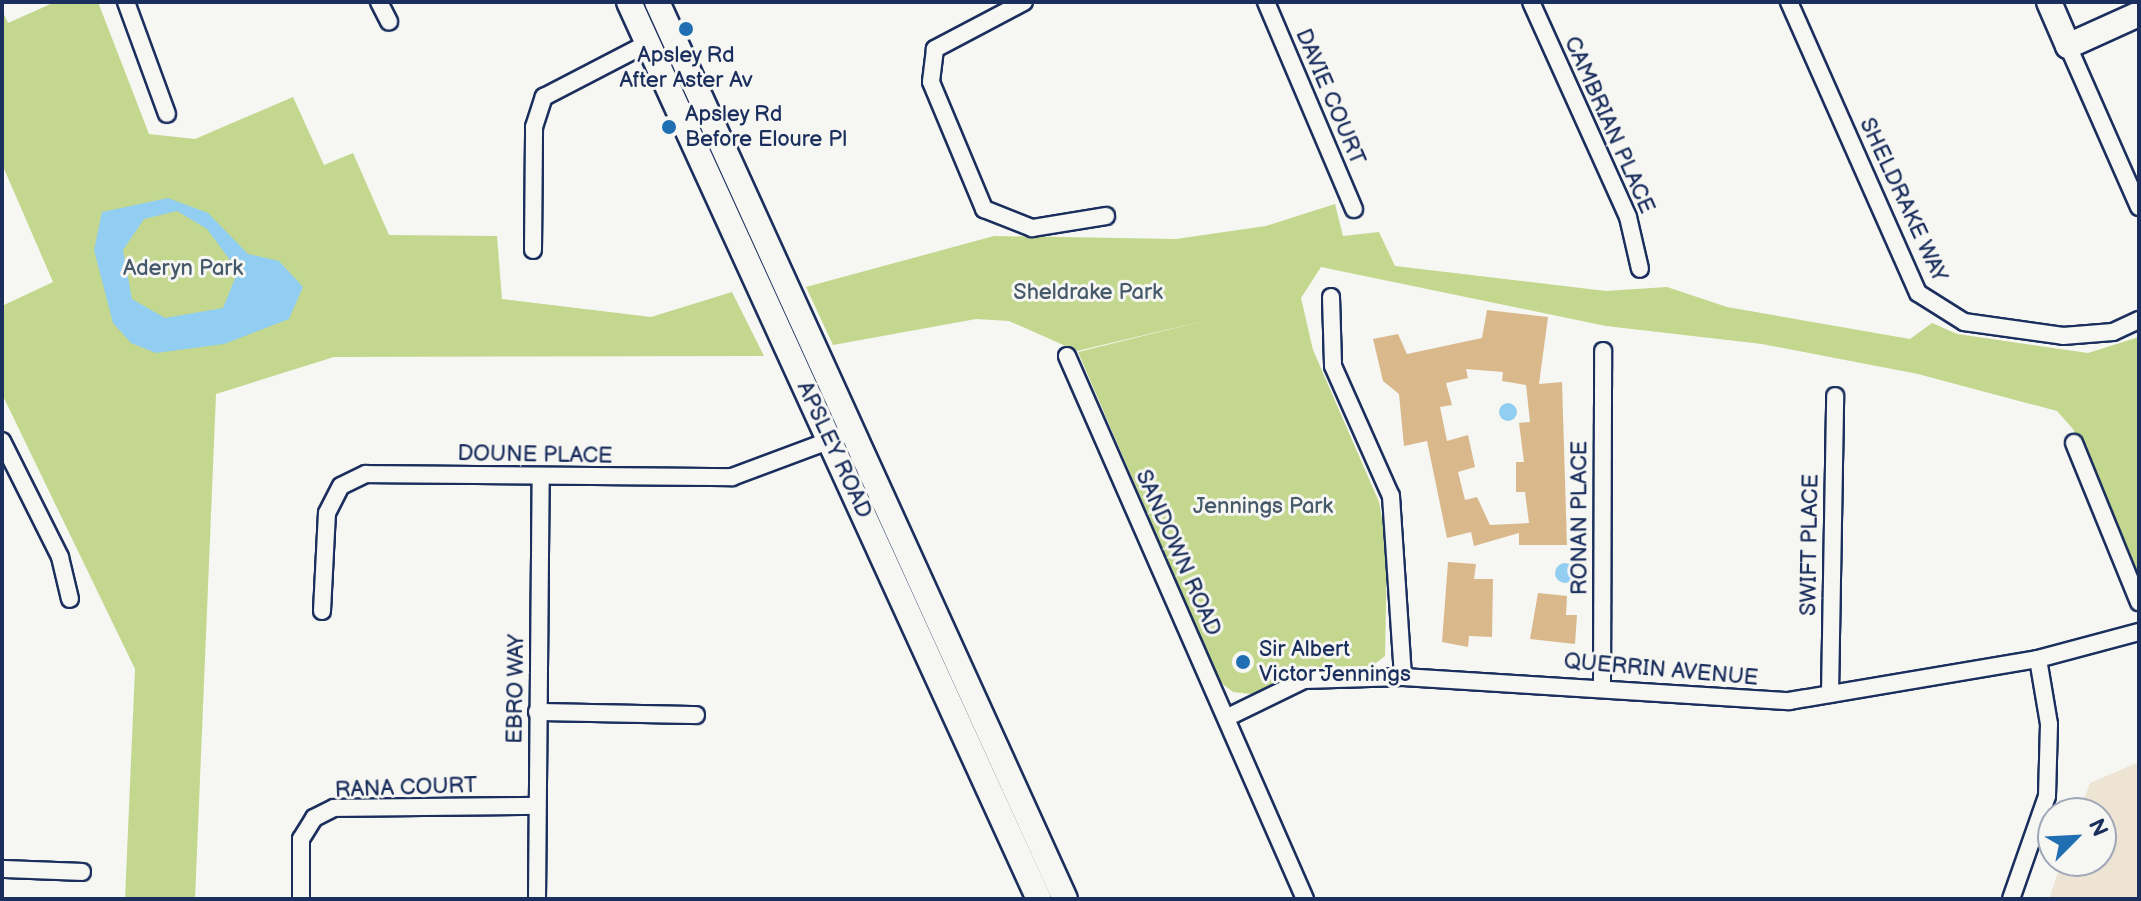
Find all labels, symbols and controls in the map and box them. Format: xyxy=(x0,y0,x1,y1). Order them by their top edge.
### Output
marker: Apsley Rd After Aster Av xyxy=(677,20,695,38)
street label: DAVIE COURT xyxy=(1289,25,1371,169)
street label: CAMBRIAN PLACE xyxy=(1558,32,1660,218)
place label: Apsley Rd After Aster Av xyxy=(619,42,753,94)
place label: Apsley Rd Before Eloure Pl xyxy=(685,101,847,152)
street label: SHELDRAKE WAY xyxy=(1853,113,1953,287)
marker: Apsley Rd Before Eloure Pl xyxy=(660,118,678,136)
park label: Aderyn Park xyxy=(123,256,243,282)
park label: Sheldrake Park xyxy=(1013,280,1163,306)
street label: APSLEY ROAD xyxy=(791,377,877,523)
street label: DOUNE PLACE xyxy=(457,440,613,470)
street label: RONAN PLACE xyxy=(1567,441,1593,595)
street label: SANDOWN ROAD xyxy=(1130,466,1226,640)
street label: SWIFT PLACE xyxy=(1796,474,1824,616)
park label: Jennings Park xyxy=(1193,494,1333,520)
street label: EBRO WAY xyxy=(502,634,530,744)
place label: Sir Albert Victor Jennings xyxy=(1259,636,1412,688)
street label: QUERRIN AVENUE xyxy=(1563,648,1759,692)
marker: Sir Albert Victor Jennings xyxy=(1234,653,1252,671)
street label: RANA COURT xyxy=(334,772,478,804)
north arrow xyxy=(2037,797,2117,877)
text: N xyxy=(2082,815,2113,841)

